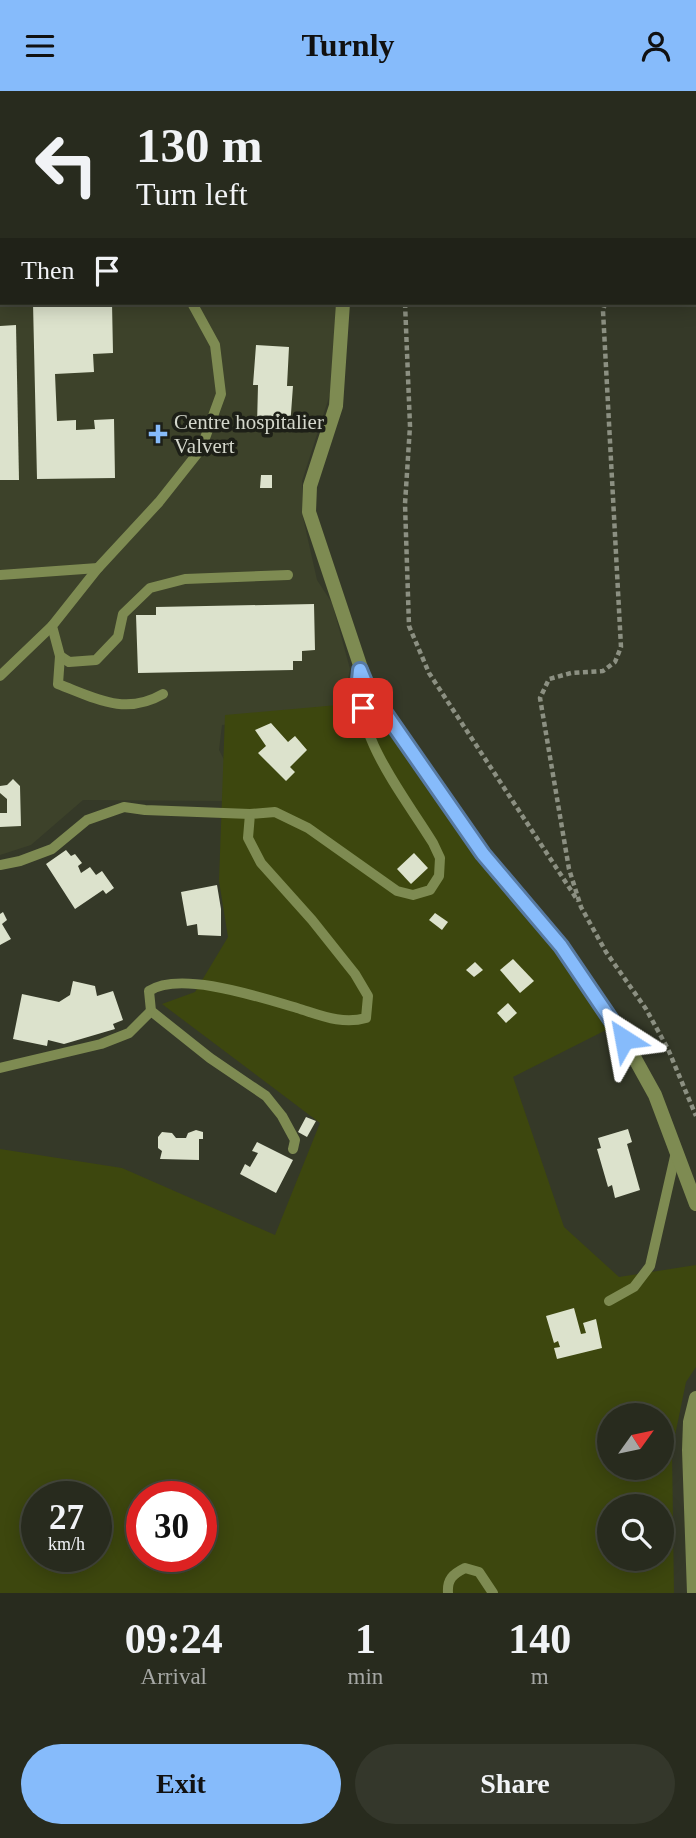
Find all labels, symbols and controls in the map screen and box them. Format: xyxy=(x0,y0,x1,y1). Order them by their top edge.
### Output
icon: menu xyxy=(21,27,59,65)
text: Turnly xyxy=(301,27,395,63)
icon: person xyxy=(637,27,675,65)
text: 130 m xyxy=(136,118,263,173)
icon: left xyxy=(21,119,112,210)
text: Turn left xyxy=(136,176,248,212)
icon: arrive xyxy=(88,252,126,290)
text: Then xyxy=(21,256,74,285)
place label: Centre hospitalier Valvert xyxy=(174,410,324,458)
marker: Centre hospitalier Valvert xyxy=(148,424,168,444)
pin xyxy=(333,678,393,738)
icon: arrive xyxy=(344,689,382,727)
position arrow xyxy=(587,1002,661,1076)
north arrow xyxy=(597,1403,674,1481)
map controls xyxy=(597,1403,674,1571)
speed limit sign: 30 xyxy=(126,1481,217,1572)
button: search xyxy=(597,1494,674,1571)
text: 27 xyxy=(49,1498,84,1537)
text: km/h xyxy=(48,1534,85,1554)
text: 09:24 xyxy=(125,1616,223,1662)
text: 1 xyxy=(355,1616,376,1662)
text: 140 xyxy=(508,1616,571,1662)
text: Arrival xyxy=(141,1664,207,1689)
text: min xyxy=(348,1664,383,1689)
text: m xyxy=(531,1664,549,1689)
button: Exit xyxy=(21,1744,341,1824)
button: Share xyxy=(355,1744,675,1824)

